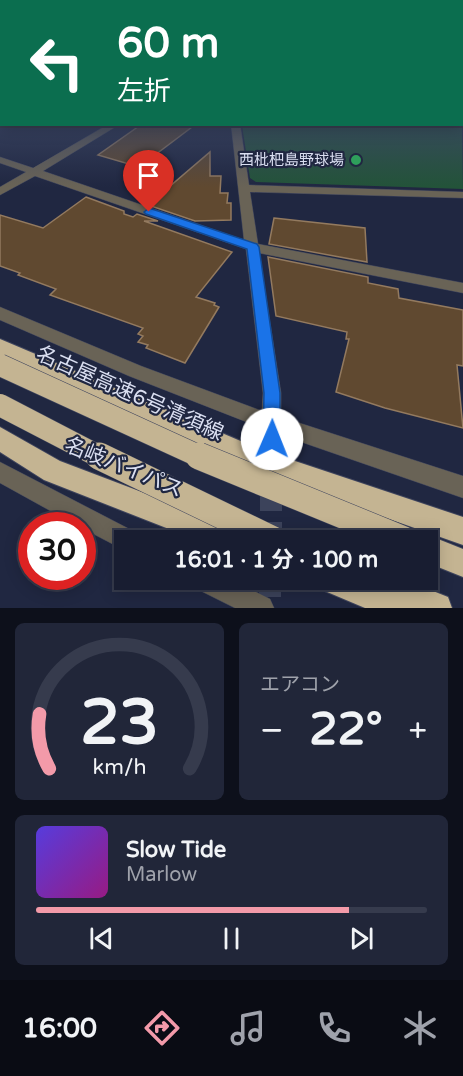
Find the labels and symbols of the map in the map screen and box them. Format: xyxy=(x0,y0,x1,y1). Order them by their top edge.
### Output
pin xyxy=(123,150,174,212)
place label: 西枇杷島野球場 xyxy=(239,151,344,169)
marker: 西枇杷島野球場 xyxy=(349,153,363,167)
street label: 名古屋高速6号清須線 xyxy=(32,341,227,446)
position arrow xyxy=(240,407,304,471)
street label: 名岐バイパス xyxy=(61,432,187,503)
speed limit sign: 30 xyxy=(18,512,96,590)

